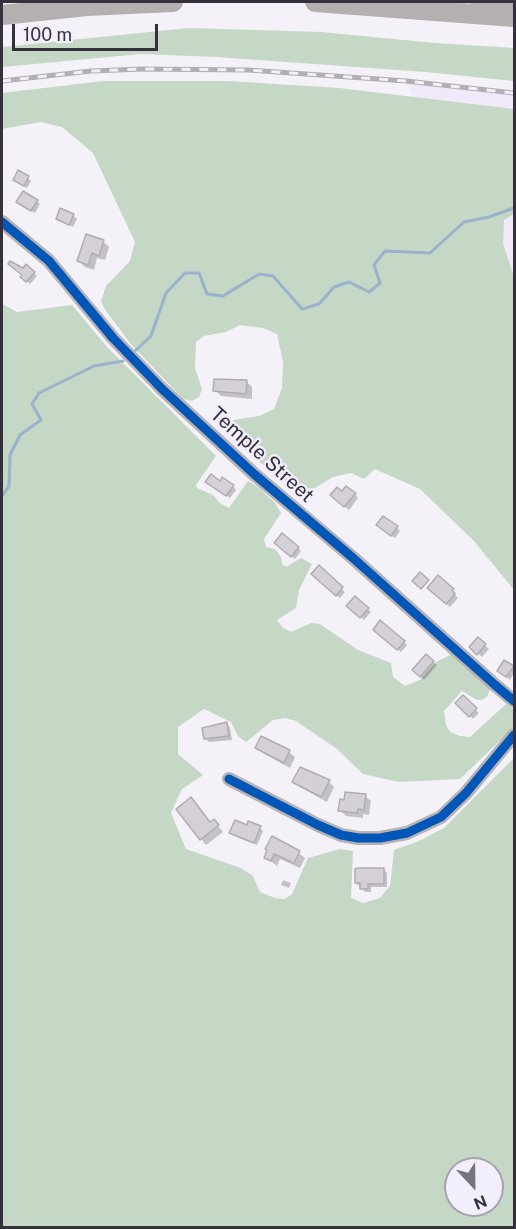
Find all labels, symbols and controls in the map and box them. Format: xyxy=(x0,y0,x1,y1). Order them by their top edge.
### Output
scale bar xyxy=(15,12,160,50)
text: 100 m xyxy=(23,24,72,45)
street label: Temple Street xyxy=(205,402,319,508)
north arrow xyxy=(444,1157,504,1217)
text: N xyxy=(471,1191,490,1213)

